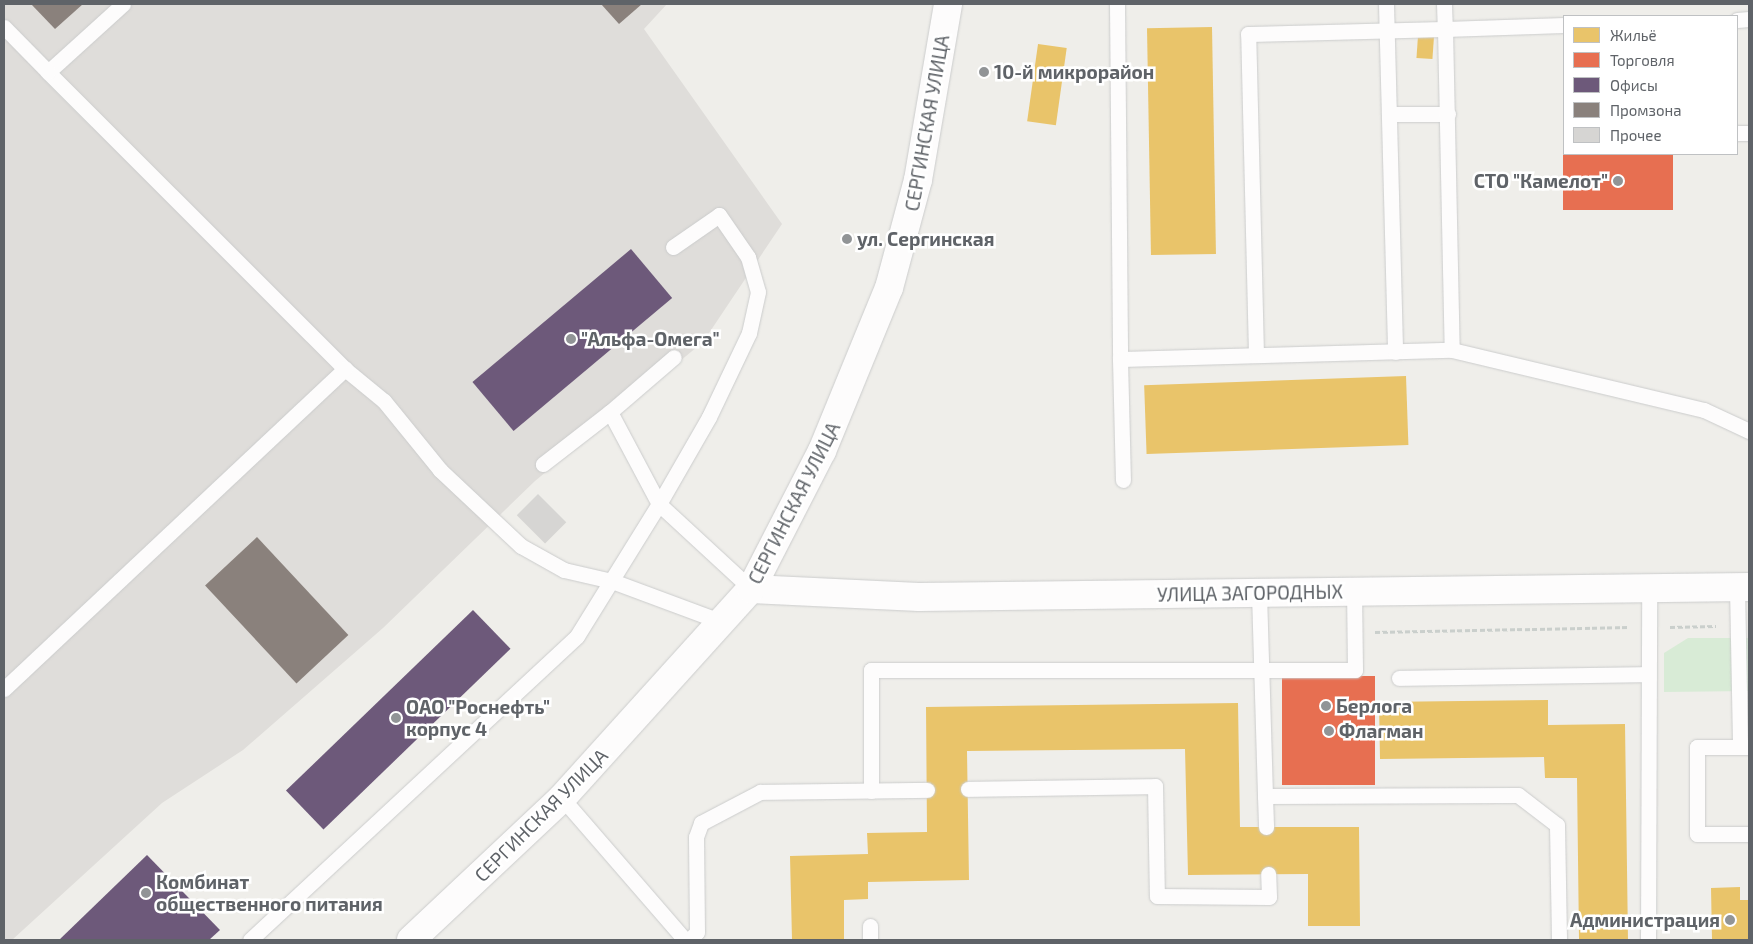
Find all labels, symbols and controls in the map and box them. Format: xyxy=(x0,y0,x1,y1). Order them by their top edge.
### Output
legend xyxy=(1563,15,1738,155)
text: Жильё xyxy=(1610,26,1657,44)
street label: СЕРГИНСКАЯ УЛИЦА xyxy=(900,33,954,213)
text: Торговля xyxy=(1610,51,1675,69)
place label: 10-й микрорайон xyxy=(994,61,1154,83)
marker: 10-й микрорайон xyxy=(978,66,990,78)
text: Офисы xyxy=(1610,76,1658,94)
text: Промзона xyxy=(1610,101,1682,119)
text: Прочее xyxy=(1610,126,1662,144)
place label: СТО "Камелот" xyxy=(1473,170,1608,192)
marker: СТО "Камелот" xyxy=(1612,175,1624,187)
place label: ул. Сергинская xyxy=(857,228,994,250)
marker: ул. Сергинская xyxy=(841,233,853,245)
place label: "Альфа-Омега" xyxy=(581,328,720,350)
marker: "Альфа-Омега" xyxy=(565,333,577,345)
street label: СЕРГИНСКАЯ УЛИЦА xyxy=(743,418,845,588)
street label: УЛИЦА ЗАГОРОДНЫХ xyxy=(1157,580,1343,606)
place label: Берлога xyxy=(1336,695,1412,717)
place label: ОАО "Роснефть" корпус 4 xyxy=(406,696,550,740)
marker: Берлога xyxy=(1320,700,1332,712)
marker: ОАО "Роснефть" корпус 4 xyxy=(390,712,402,724)
place label: Флагман xyxy=(1339,720,1423,742)
marker: Флагман xyxy=(1323,725,1335,737)
street label: СЕРГИНСКАЯ УЛИЦА xyxy=(470,744,612,886)
place label: Комбинат общественного питания xyxy=(156,871,383,915)
marker: Комбинат общественного питания xyxy=(140,887,152,899)
place label: Администрация xyxy=(1570,909,1720,931)
marker: Администрация xyxy=(1724,914,1736,926)

